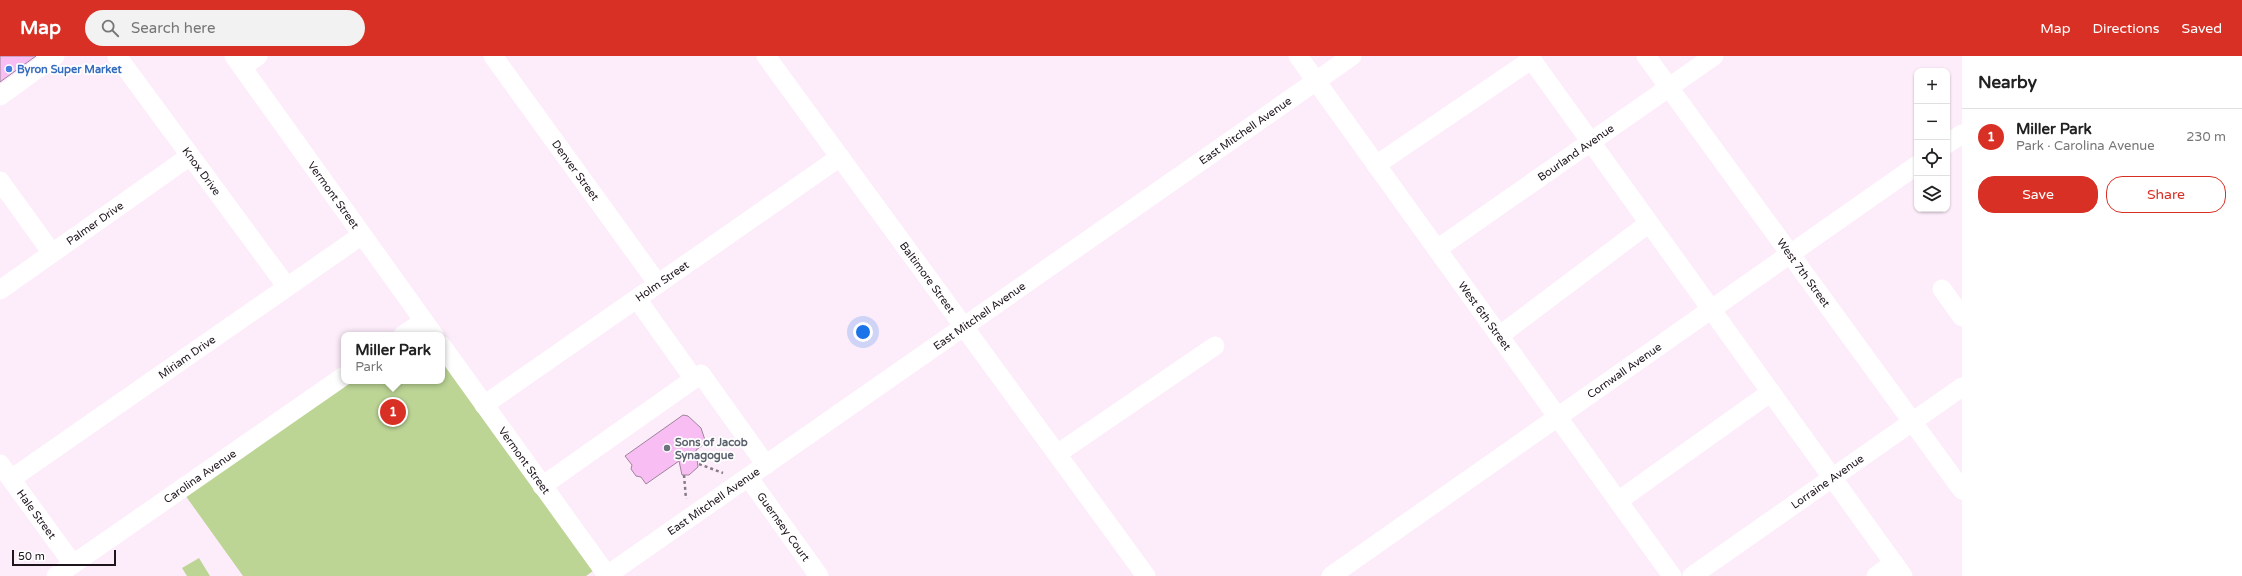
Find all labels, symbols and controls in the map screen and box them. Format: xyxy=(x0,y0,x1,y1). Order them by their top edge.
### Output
search box xyxy=(85,10,365,46)
text: Map xyxy=(20,17,61,39)
icon: search xyxy=(99,17,121,39)
text: Search here xyxy=(131,19,215,37)
text: Map xyxy=(2040,20,2071,37)
text: Directions xyxy=(2093,20,2160,37)
text: Saved xyxy=(2182,20,2222,37)
place label: Byron Super Market xyxy=(17,63,122,77)
marker: Byron Super Market xyxy=(4,64,14,74)
map controls xyxy=(1914,68,1950,212)
button: + xyxy=(1914,68,1950,104)
text: Nearby xyxy=(1978,72,2037,93)
street label: East Mitchell Avenue xyxy=(1196,94,1294,167)
button: − xyxy=(1914,104,1950,140)
text: Miller Park xyxy=(2016,120,2092,138)
street label: Bourland Avenue xyxy=(1535,121,1616,183)
text: 1 xyxy=(1987,129,1995,145)
text: 230 m xyxy=(2186,129,2226,145)
street label: Denver Street xyxy=(549,137,602,203)
text: Park · Carolina Avenue xyxy=(2016,138,2155,154)
button: locate xyxy=(1914,140,1950,176)
street label: Knox Drive xyxy=(180,145,224,198)
street label: Vermont Street xyxy=(305,159,362,231)
button: layers xyxy=(1914,176,1950,212)
button: Save xyxy=(1978,176,2098,213)
button: Share xyxy=(2106,176,2226,213)
street label: Palmer Drive xyxy=(64,199,126,248)
street label: West 7th Street xyxy=(1775,236,1833,309)
street label: Baltimore Street xyxy=(897,239,958,315)
street label: Holm Street xyxy=(633,258,691,304)
street label: East Mitchell Avenue xyxy=(931,279,1028,352)
street label: West 6th Street xyxy=(1456,279,1514,353)
your location xyxy=(853,322,873,342)
popup xyxy=(341,332,445,384)
street label: Miriam Drive xyxy=(156,333,218,381)
street label: Cornwall Avenue xyxy=(1584,340,1664,401)
text: Miller Park xyxy=(355,341,431,359)
text: Park xyxy=(355,359,383,375)
pin: 1 xyxy=(380,397,406,427)
street label: Vermont Street xyxy=(496,424,553,496)
place label: Sons of Jacob Synagogue xyxy=(675,436,748,463)
marker: Sons of Jacob Synagogue xyxy=(662,443,672,453)
street label: Carolina Avenue xyxy=(161,447,238,506)
street label: Lorraine Avenue xyxy=(1788,451,1866,511)
street label: East Mitchell Avenue xyxy=(665,464,762,538)
street label: Hale Street xyxy=(14,487,59,541)
street label: Guernsey Court xyxy=(754,490,813,564)
scale bar xyxy=(12,548,116,567)
text: 50 m xyxy=(18,550,45,563)

